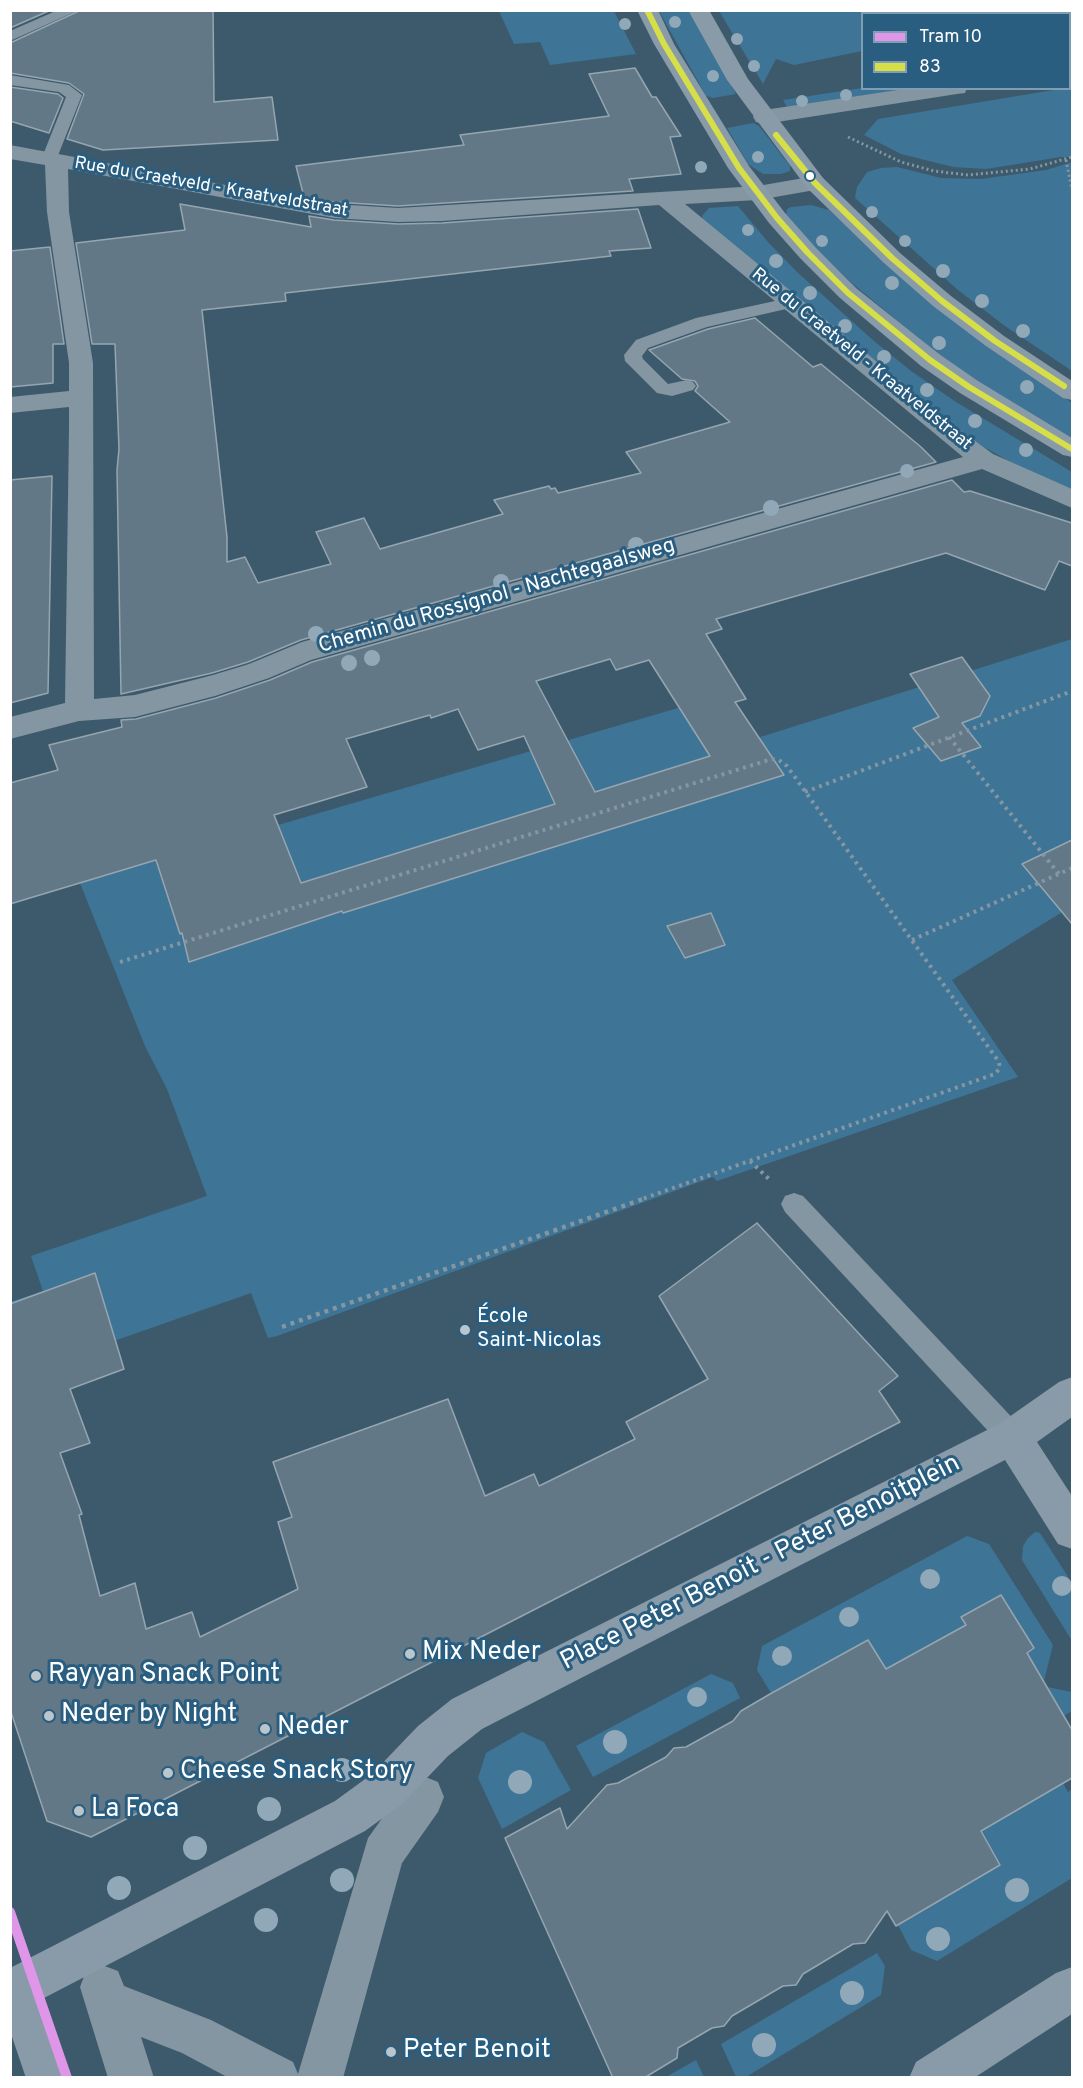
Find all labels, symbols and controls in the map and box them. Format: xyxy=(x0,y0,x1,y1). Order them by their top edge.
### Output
legend xyxy=(861,12,1071,90)
text: Tram 10 xyxy=(919,26,982,49)
text: 83 xyxy=(919,56,941,79)
street label: Rue du Craetveld - Kraatveldstraat xyxy=(73,153,349,223)
unlabelled marker xyxy=(804,170,816,182)
street label: Rue du Craetveld - Kraatveldstraat xyxy=(746,264,976,456)
street label: Chemin du Rossignol - Nachtegaalsweg xyxy=(316,534,678,660)
place label: École Saint-Nicolas xyxy=(477,1305,602,1355)
marker: École Saint-Nicolas xyxy=(458,1323,472,1337)
street label: Place Peter Benoit - Peter Benoitplein xyxy=(556,1449,966,1679)
place label: Mix Neder xyxy=(422,1638,541,1670)
marker: Mix Neder xyxy=(403,1647,417,1661)
place label: Rayyan Snack Point xyxy=(48,1660,280,1692)
marker: Rayyan Snack Point xyxy=(29,1669,43,1683)
place label: Neder by Night xyxy=(61,1700,237,1732)
marker: Neder by Night xyxy=(42,1709,56,1723)
place label: Neder xyxy=(277,1713,349,1745)
marker: Neder xyxy=(258,1722,272,1736)
place label: Cheese Snack Story xyxy=(180,1757,413,1789)
marker: Cheese Snack Story xyxy=(161,1766,175,1780)
place label: La Foca xyxy=(91,1795,179,1827)
marker: La Foca xyxy=(72,1804,86,1818)
place label: Peter Benoit xyxy=(403,2036,551,2068)
marker: Peter Benoit xyxy=(384,2045,398,2059)

